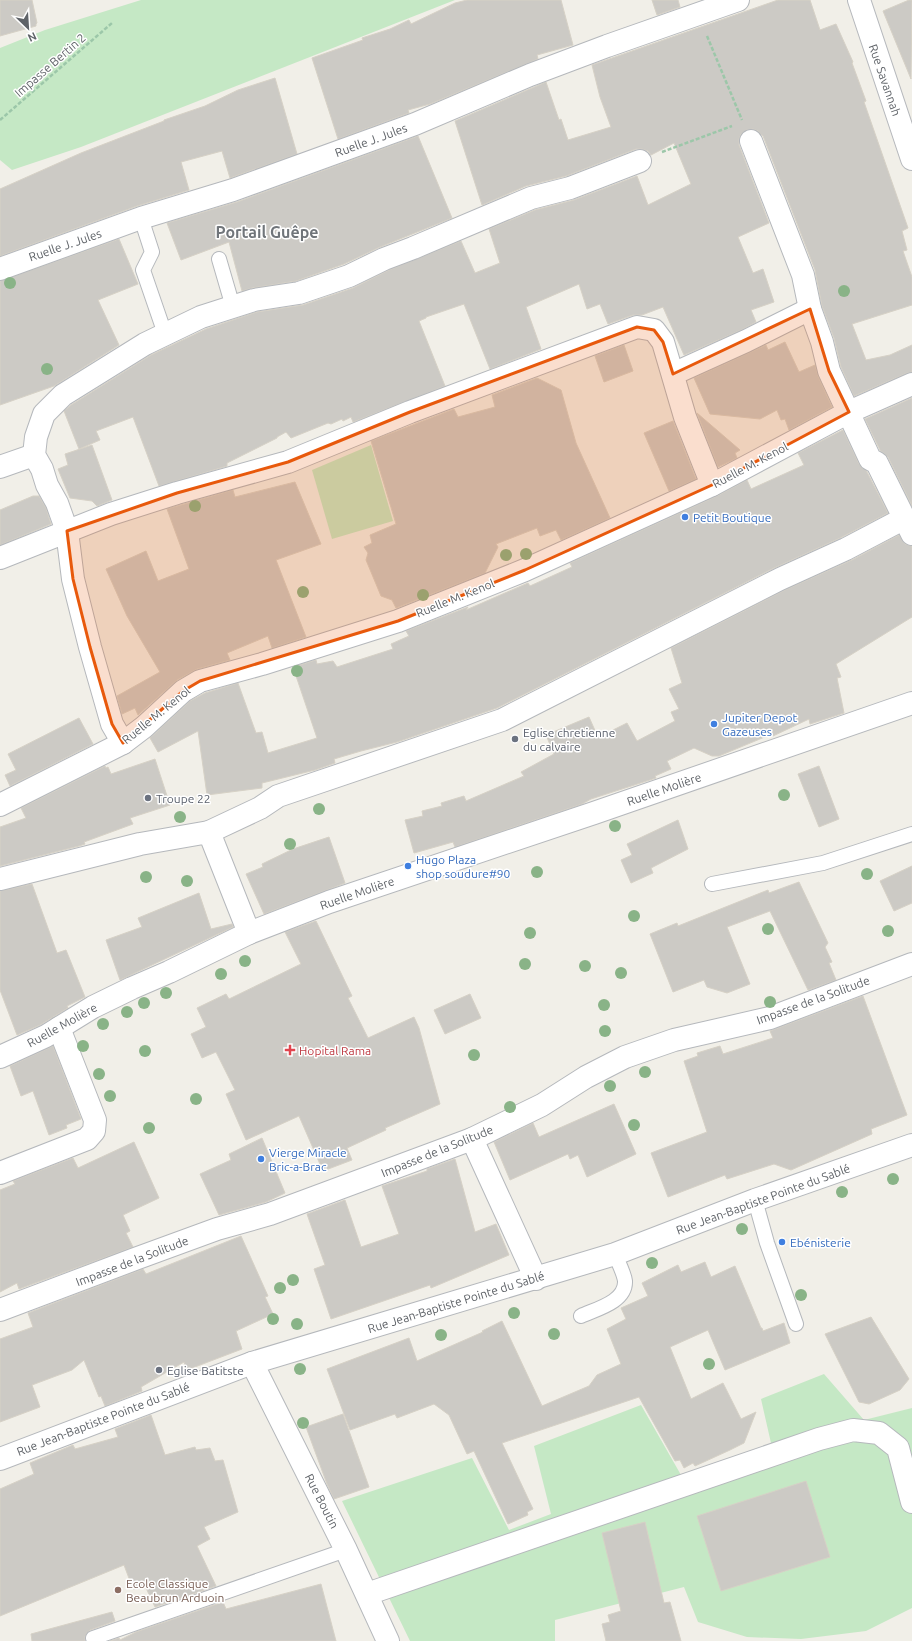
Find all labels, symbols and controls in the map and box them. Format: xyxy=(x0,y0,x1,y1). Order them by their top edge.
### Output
north arrow xyxy=(8,8,48,48)
text: N xyxy=(26,30,38,44)
street label: Impasse Bertin 2 xyxy=(12,31,88,99)
street label: Rue Savannah xyxy=(867,42,903,118)
street label: Ruelle J. Jules xyxy=(333,121,409,159)
district label: Portail Guêpe xyxy=(216,223,318,241)
street label: Ruelle J. Jules xyxy=(27,226,103,264)
street label: Ruelle M. Kenol xyxy=(710,440,790,490)
place label: Petit Boutique xyxy=(693,511,771,524)
marker: Petit Boutique xyxy=(680,512,690,522)
street label: Ruelle M. Kenol xyxy=(414,576,496,620)
street label: Ruelle M. Kenol xyxy=(119,684,193,746)
place label: Jupiter Depot Gazeuses xyxy=(722,711,797,738)
marker: Jupiter Depot Gazeuses xyxy=(709,719,719,729)
place label: Eglise chretienne du calvaire xyxy=(523,726,615,753)
marker: Eglise chretienne du calvaire xyxy=(510,734,520,744)
street label: Ruelle Molière xyxy=(625,770,703,808)
place label: Troupe 22 xyxy=(156,792,211,805)
marker: Troupe 22 xyxy=(143,793,153,803)
place label: Hugo Plaza shop soudure#90 xyxy=(416,853,511,880)
marker: Hugo Plaza shop soudure#90 xyxy=(403,861,413,871)
street label: Ruelle Molière xyxy=(318,874,396,912)
street label: Impasse de la Solitude xyxy=(755,973,871,1027)
street label: Ruelle Molière xyxy=(25,1000,99,1050)
marker: Hopital Rama xyxy=(284,1044,296,1056)
place label: Hopital Rama xyxy=(299,1044,371,1057)
street label: Impasse de la Solitude xyxy=(379,1123,495,1179)
place label: Vierge Miracle Bric-a-Brac xyxy=(269,1146,347,1173)
marker: Vierge Miracle Bric-a-Brac xyxy=(256,1154,266,1164)
street label: Rue Jean-Baptiste Pointe du Sablé xyxy=(674,1161,852,1237)
street label: Impasse de la Solitude xyxy=(74,1234,190,1288)
place label: Ebénisterie xyxy=(790,1236,851,1249)
marker: Ebénisterie xyxy=(777,1237,787,1247)
street label: Rue Jean-Baptiste Pointe du Sablé xyxy=(366,1269,546,1335)
place label: Eglise Batitste xyxy=(167,1364,244,1377)
marker: Eglise Batitste xyxy=(154,1365,164,1375)
street label: Rue Jean-Baptiste Pointe du Sablé xyxy=(15,1380,191,1458)
street label: Rue Boutin xyxy=(303,1471,341,1531)
place label: Ecole Classique Beaubrun Arduoin xyxy=(126,1577,224,1604)
marker: Ecole Classique Beaubrun Arduoin xyxy=(113,1585,123,1595)

